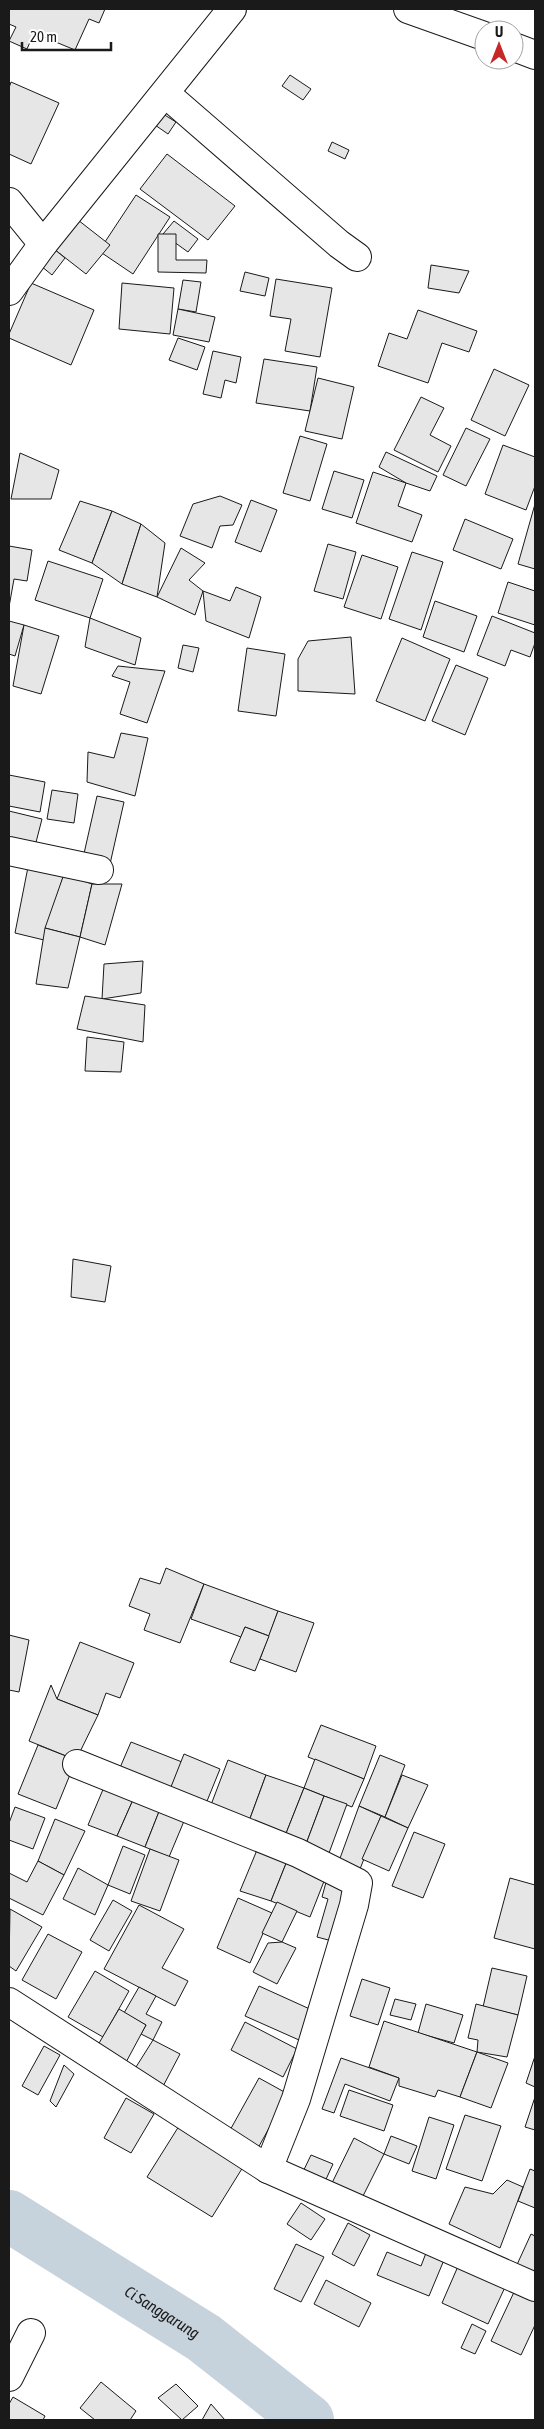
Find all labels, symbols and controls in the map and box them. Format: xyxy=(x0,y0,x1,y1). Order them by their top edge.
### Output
scale bar xyxy=(22,20,111,52)
north arrow xyxy=(474,20,524,70)
text: U xyxy=(495,24,503,40)
text: 20 m xyxy=(30,28,57,45)
water label: Ci Sanggarung xyxy=(122,2282,203,2343)

